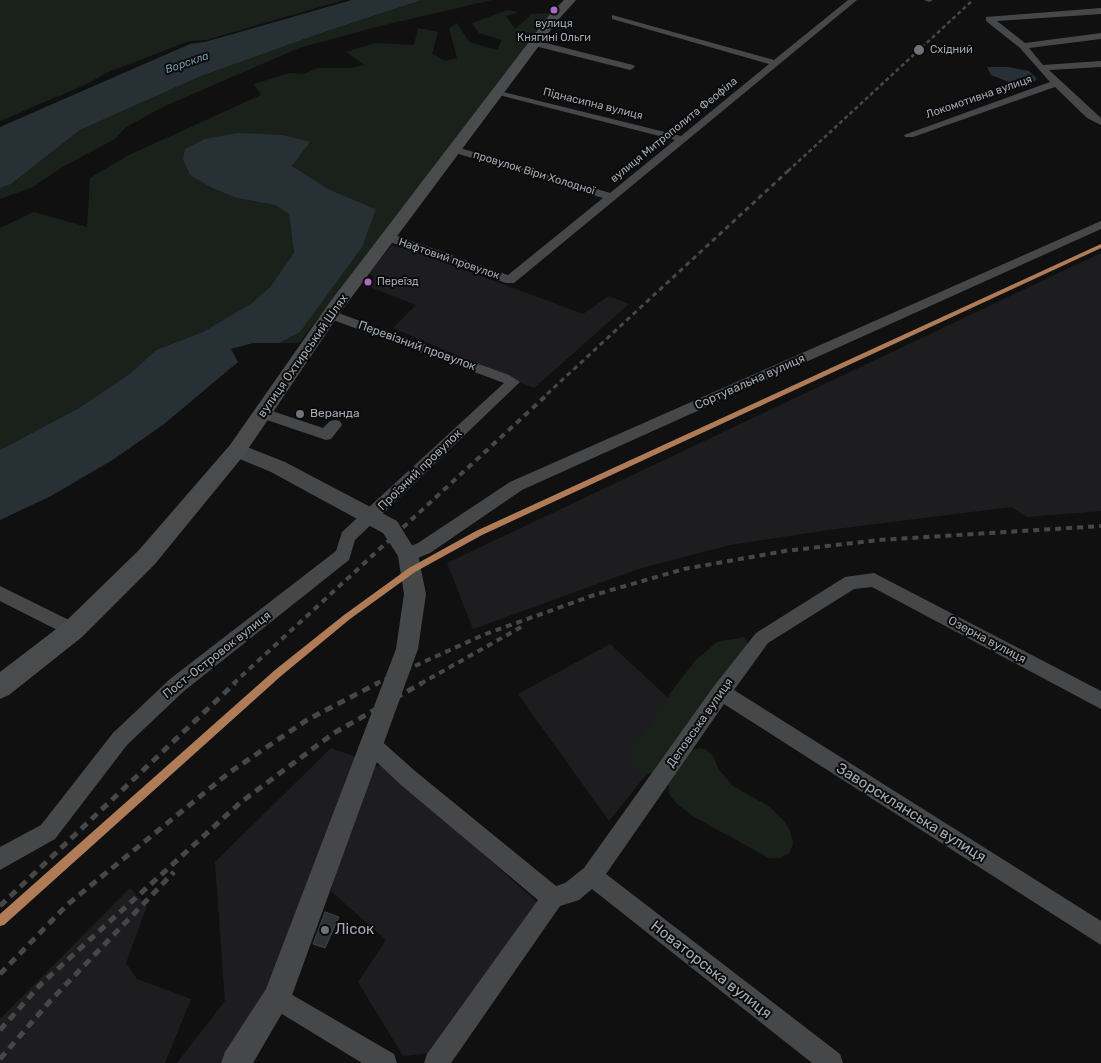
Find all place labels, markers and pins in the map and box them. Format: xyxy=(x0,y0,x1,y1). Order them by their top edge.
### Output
marker: вулиця Княгині Ольги xyxy=(549,5,559,15)
place label: вулиця Княгині Ольги xyxy=(517,17,591,43)
marker: Східний xyxy=(912,43,926,57)
place label: Східний xyxy=(930,43,973,57)
place label: Переїзд xyxy=(377,275,419,289)
marker: Переїзд xyxy=(363,277,373,287)
place label: Веранда xyxy=(310,407,360,421)
marker: Веранда xyxy=(294,408,306,420)
place label: Лісок xyxy=(335,921,374,939)
marker: Лісок xyxy=(319,924,331,936)

